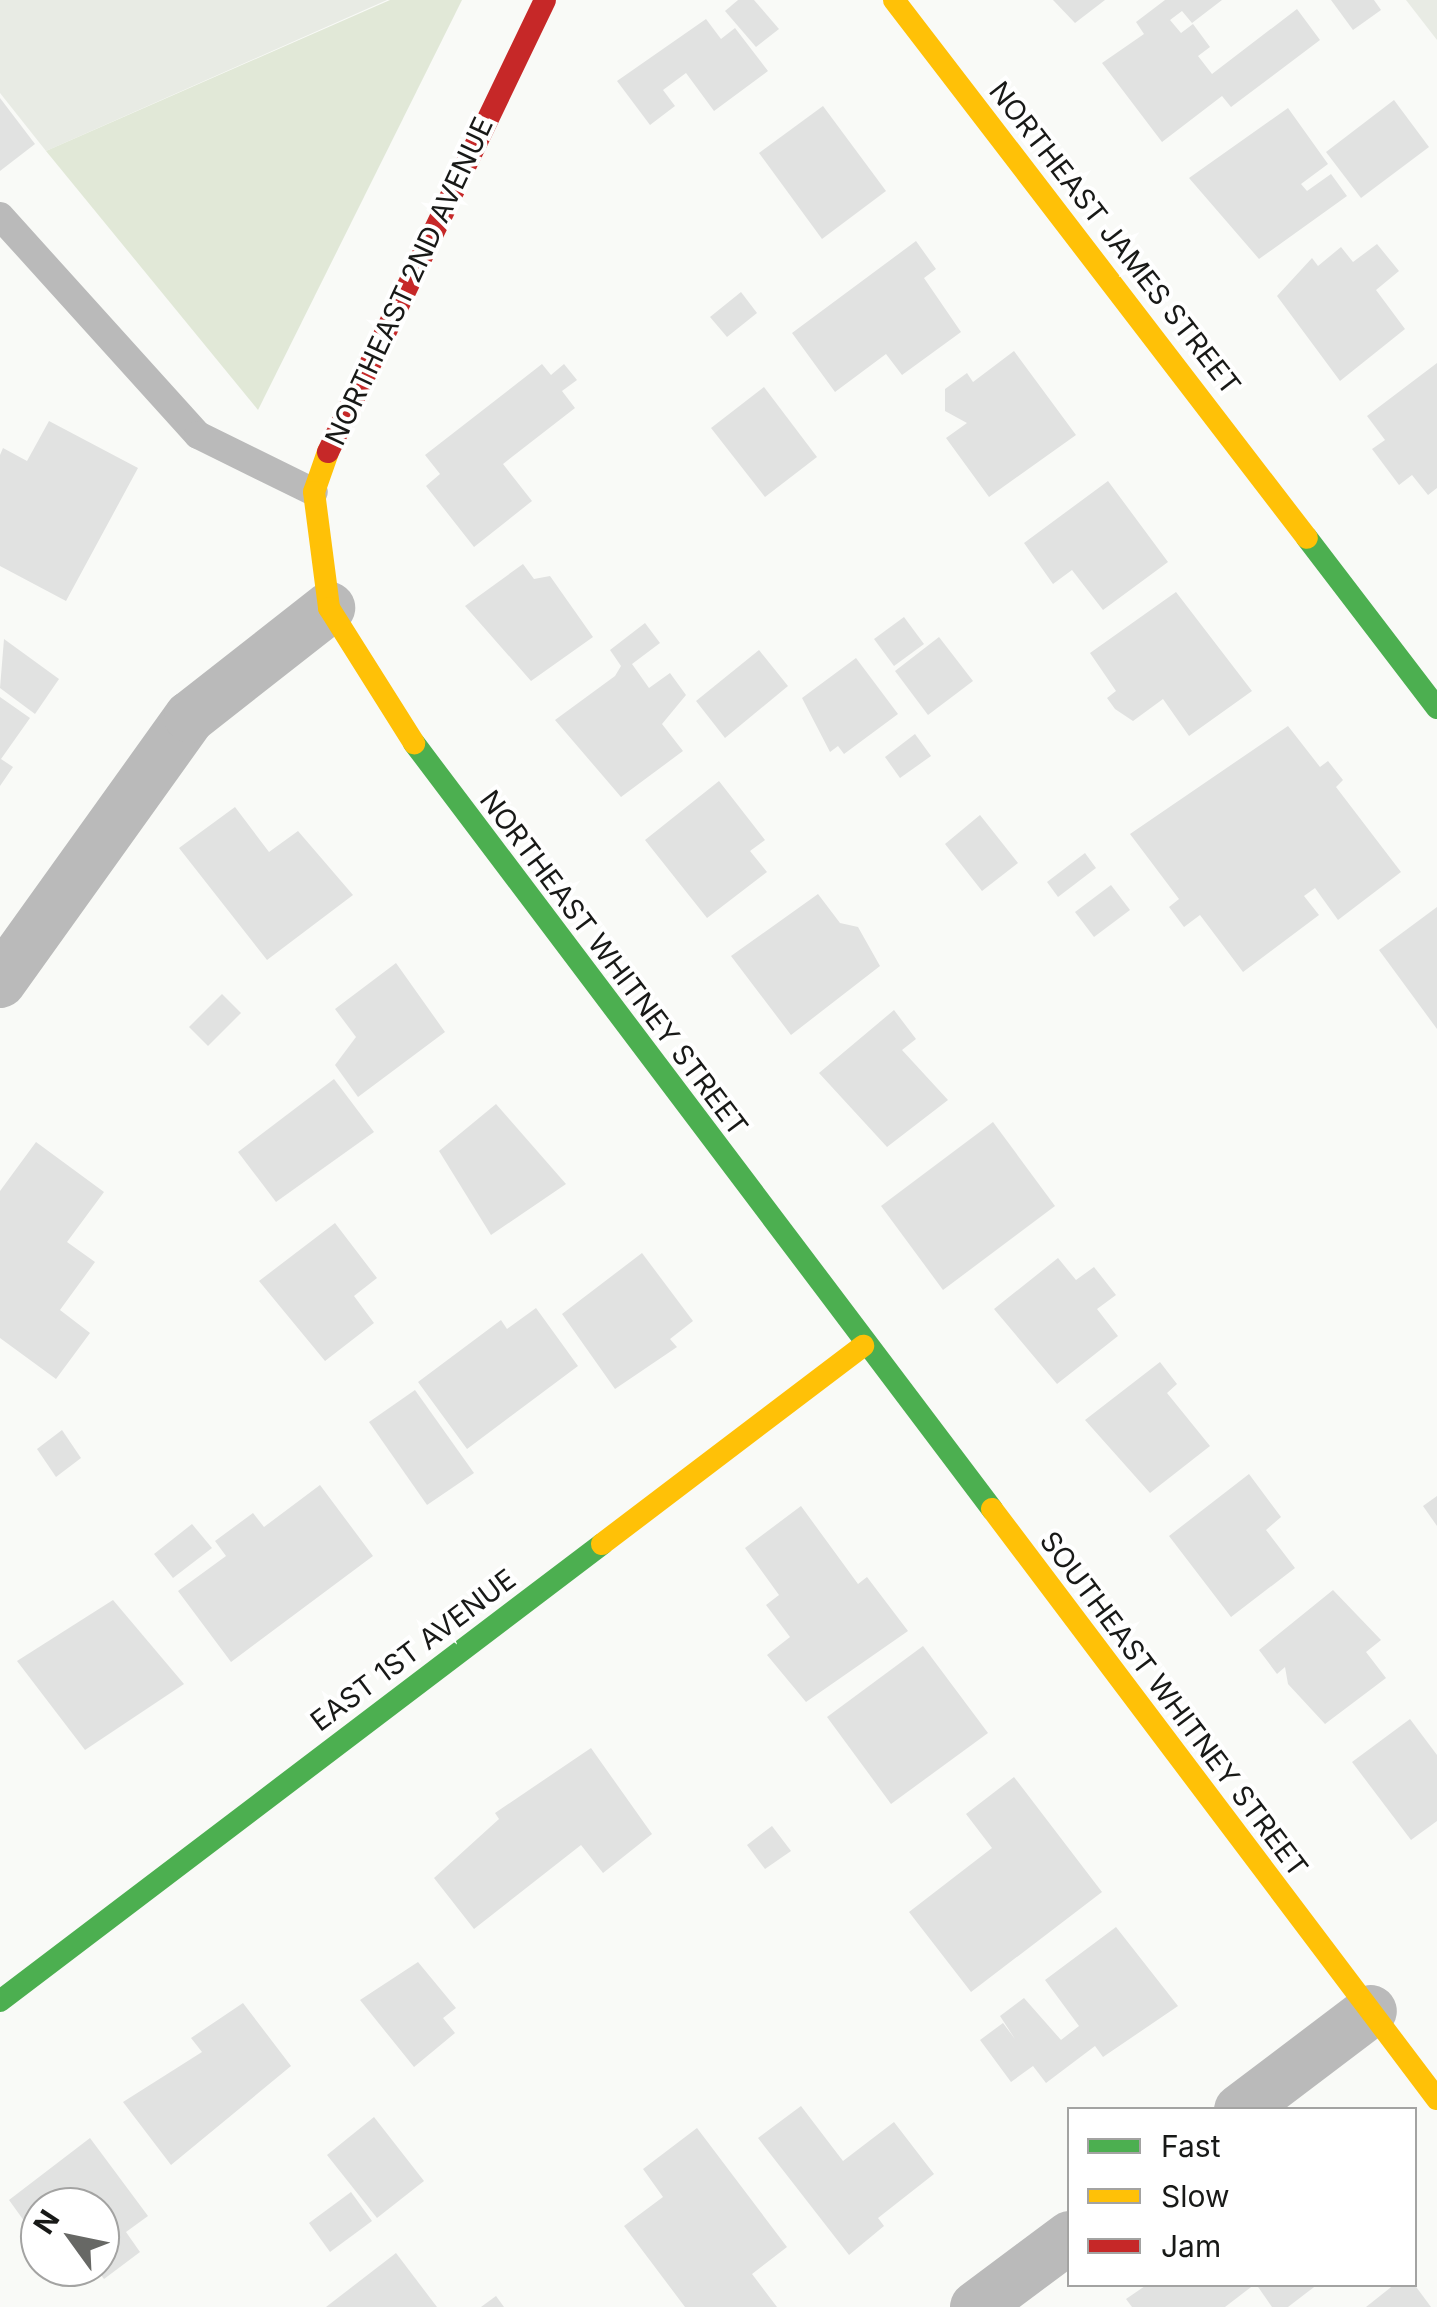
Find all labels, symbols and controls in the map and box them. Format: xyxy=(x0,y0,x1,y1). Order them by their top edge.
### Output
street label: NORTHEAST JAMES STREET xyxy=(982,75,1248,401)
street label: NORTHEAST 2ND AVENUE xyxy=(318,112,500,450)
street label: NORTHEAST WHITNEY STREET xyxy=(473,784,755,1142)
street label: SOUTHEAST WHITNEY STREET xyxy=(1033,1525,1315,1883)
street label: EAST 1ST AVENUE xyxy=(304,1562,522,1738)
legend xyxy=(1067,2107,1417,2287)
text: Fast xyxy=(1161,2128,1220,2164)
text: Slow xyxy=(1161,2178,1230,2214)
north arrow xyxy=(20,2187,120,2287)
text: N xyxy=(26,2204,67,2240)
text: Jam xyxy=(1161,2228,1221,2264)

